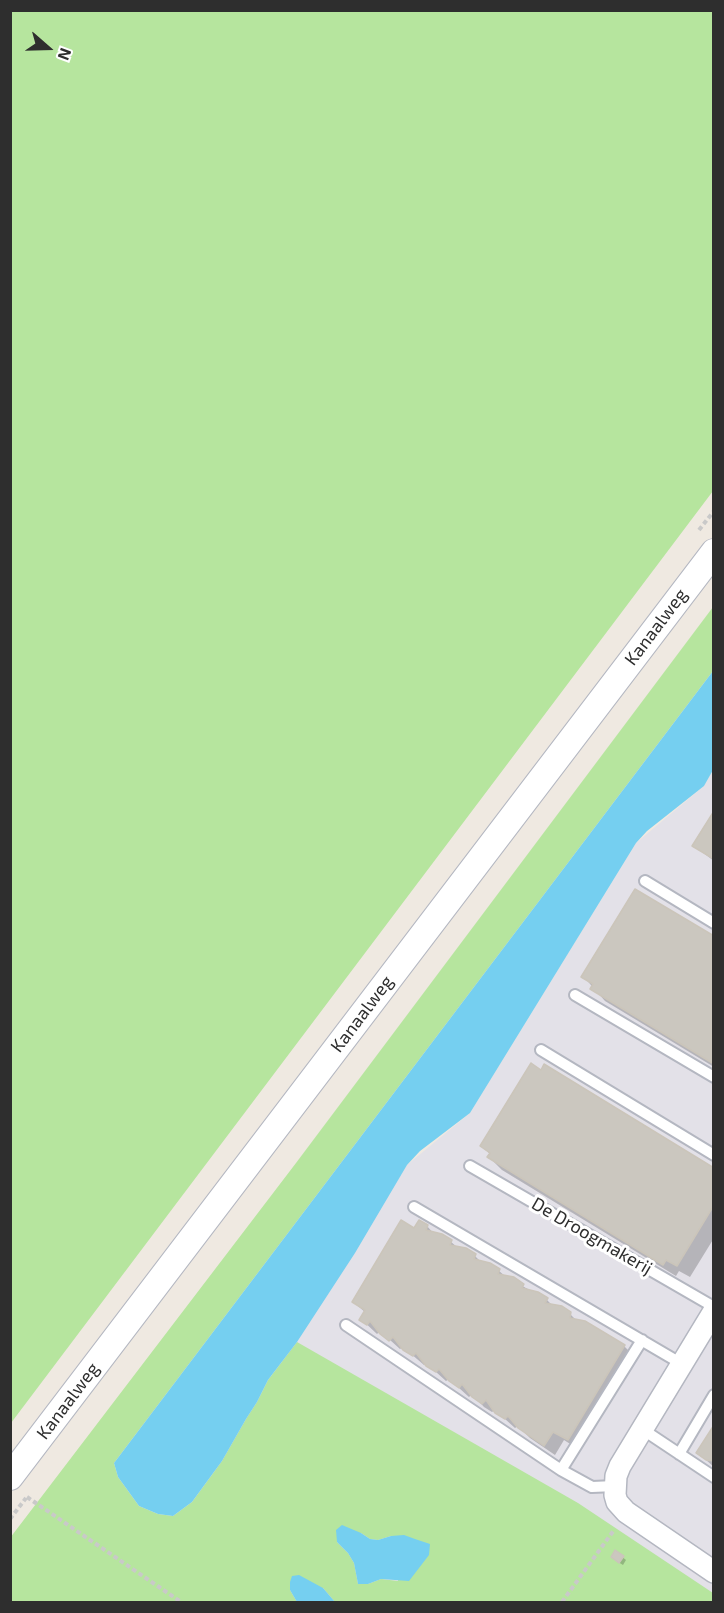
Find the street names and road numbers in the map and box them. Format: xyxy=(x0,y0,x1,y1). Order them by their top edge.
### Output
street label: Kanaalweg xyxy=(620,584,692,670)
street label: Kanaalweg xyxy=(326,971,398,1057)
street label: De Droogmakerij xyxy=(528,1193,656,1279)
street label: Kanaalweg xyxy=(32,1358,104,1444)

